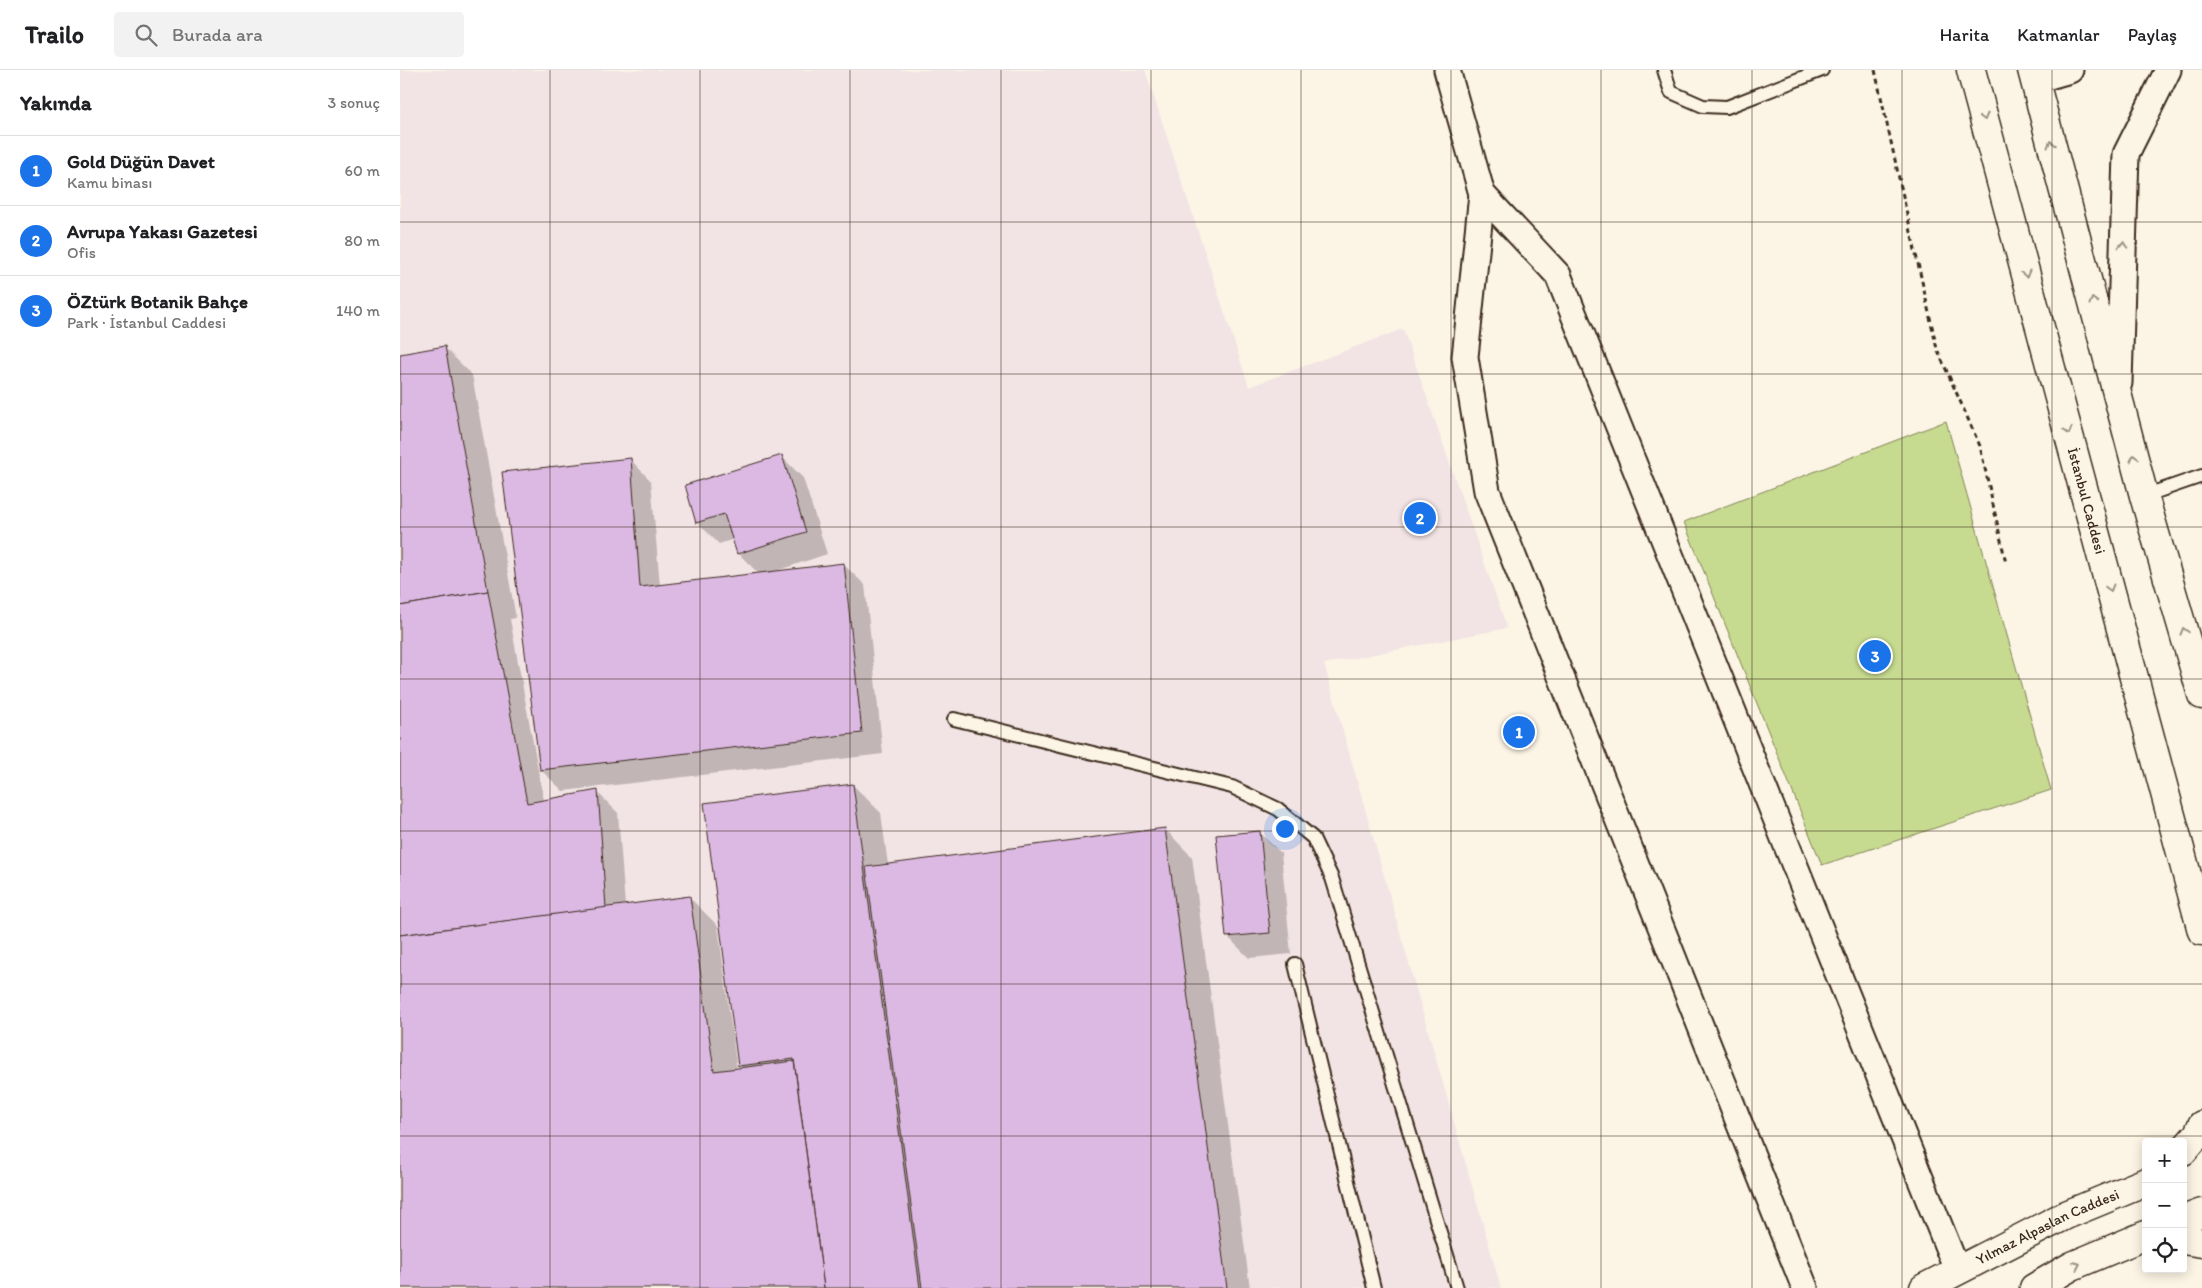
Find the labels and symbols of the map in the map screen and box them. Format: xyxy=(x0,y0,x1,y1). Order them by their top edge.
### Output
one-way arrow xyxy=(1978,113,1988,121)
one-way arrow xyxy=(2047,140,2057,148)
one-way arrow xyxy=(2118,240,2128,248)
one-way arrow xyxy=(2020,270,2031,278)
one-way arrow xyxy=(2088,297,2098,306)
one-way arrow xyxy=(2062,427,2073,435)
street label: İstanbul Caddesi xyxy=(2064,446,2109,556)
one-way arrow xyxy=(2130,455,2140,463)
pin: 2 xyxy=(1404,499,1436,537)
one-way arrow xyxy=(2104,584,2115,592)
one-way arrow xyxy=(2179,628,2189,636)
pin: 3 xyxy=(1859,637,1891,675)
pin: 1 xyxy=(1503,713,1535,751)
your location xyxy=(1272,816,1298,842)
street label: Yılmaz Alpaslan Caddesi xyxy=(1973,1185,2122,1269)
one-way arrow xyxy=(2071,1261,2080,1271)

